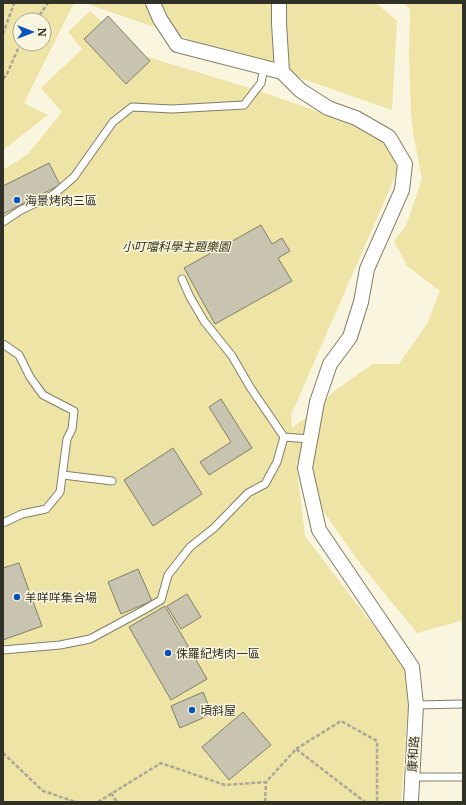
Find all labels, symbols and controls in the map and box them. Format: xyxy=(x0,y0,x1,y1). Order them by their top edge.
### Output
north arrow xyxy=(12,12,52,52)
text: N xyxy=(35,28,49,37)
place label: 海景烤肉三區 xyxy=(25,193,97,208)
marker: 海景烤肉三區 xyxy=(12,195,22,205)
park label: 小叮噹科學主題樂園 xyxy=(122,239,232,254)
place label: 羊咩咩集合場 xyxy=(25,590,97,605)
marker: 羊咩咩集合場 xyxy=(12,592,22,602)
place label: 侏羅紀烤肉一區 xyxy=(176,646,260,661)
marker: 侏羅紀烤肉一區 xyxy=(163,648,173,658)
place label: 頃斜屋 xyxy=(200,703,236,718)
marker: 頃斜屋 xyxy=(187,705,197,715)
street label: 康和路 xyxy=(404,736,422,772)

